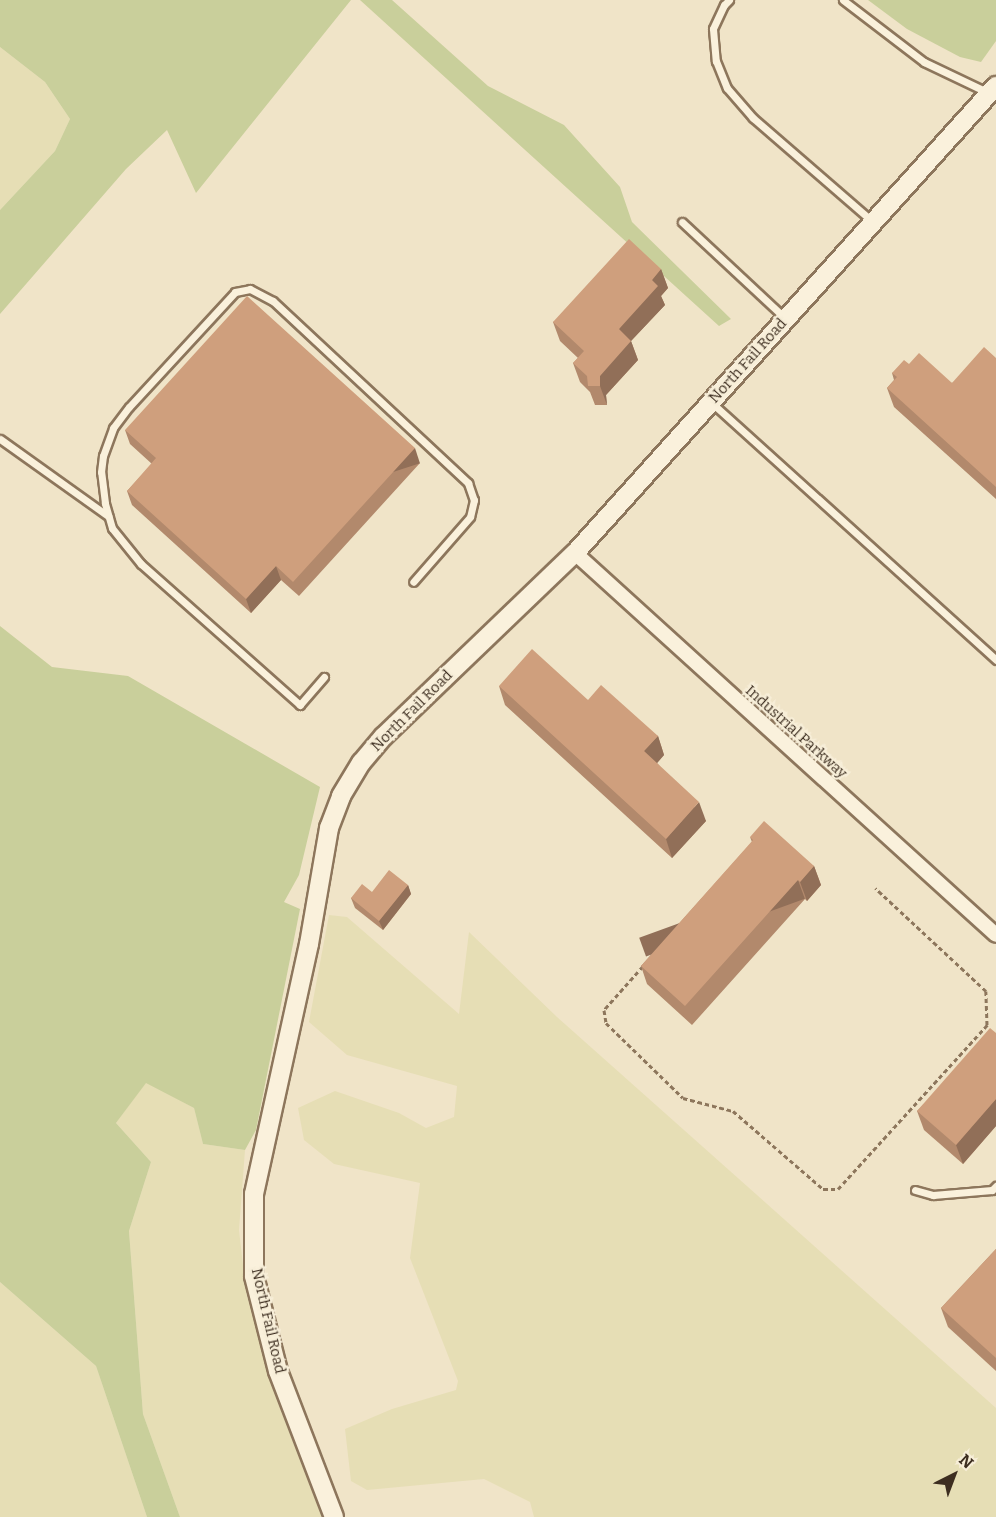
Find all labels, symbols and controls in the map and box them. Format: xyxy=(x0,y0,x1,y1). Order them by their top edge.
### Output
street label: North Fail Road xyxy=(705,315,791,407)
street label: North Fail Road xyxy=(368,667,456,755)
street label: Industrial Parkway xyxy=(741,682,851,782)
street label: North Fail Road xyxy=(247,1266,289,1376)
north arrow xyxy=(924,1445,984,1505)
text: N xyxy=(955,1450,977,1472)

